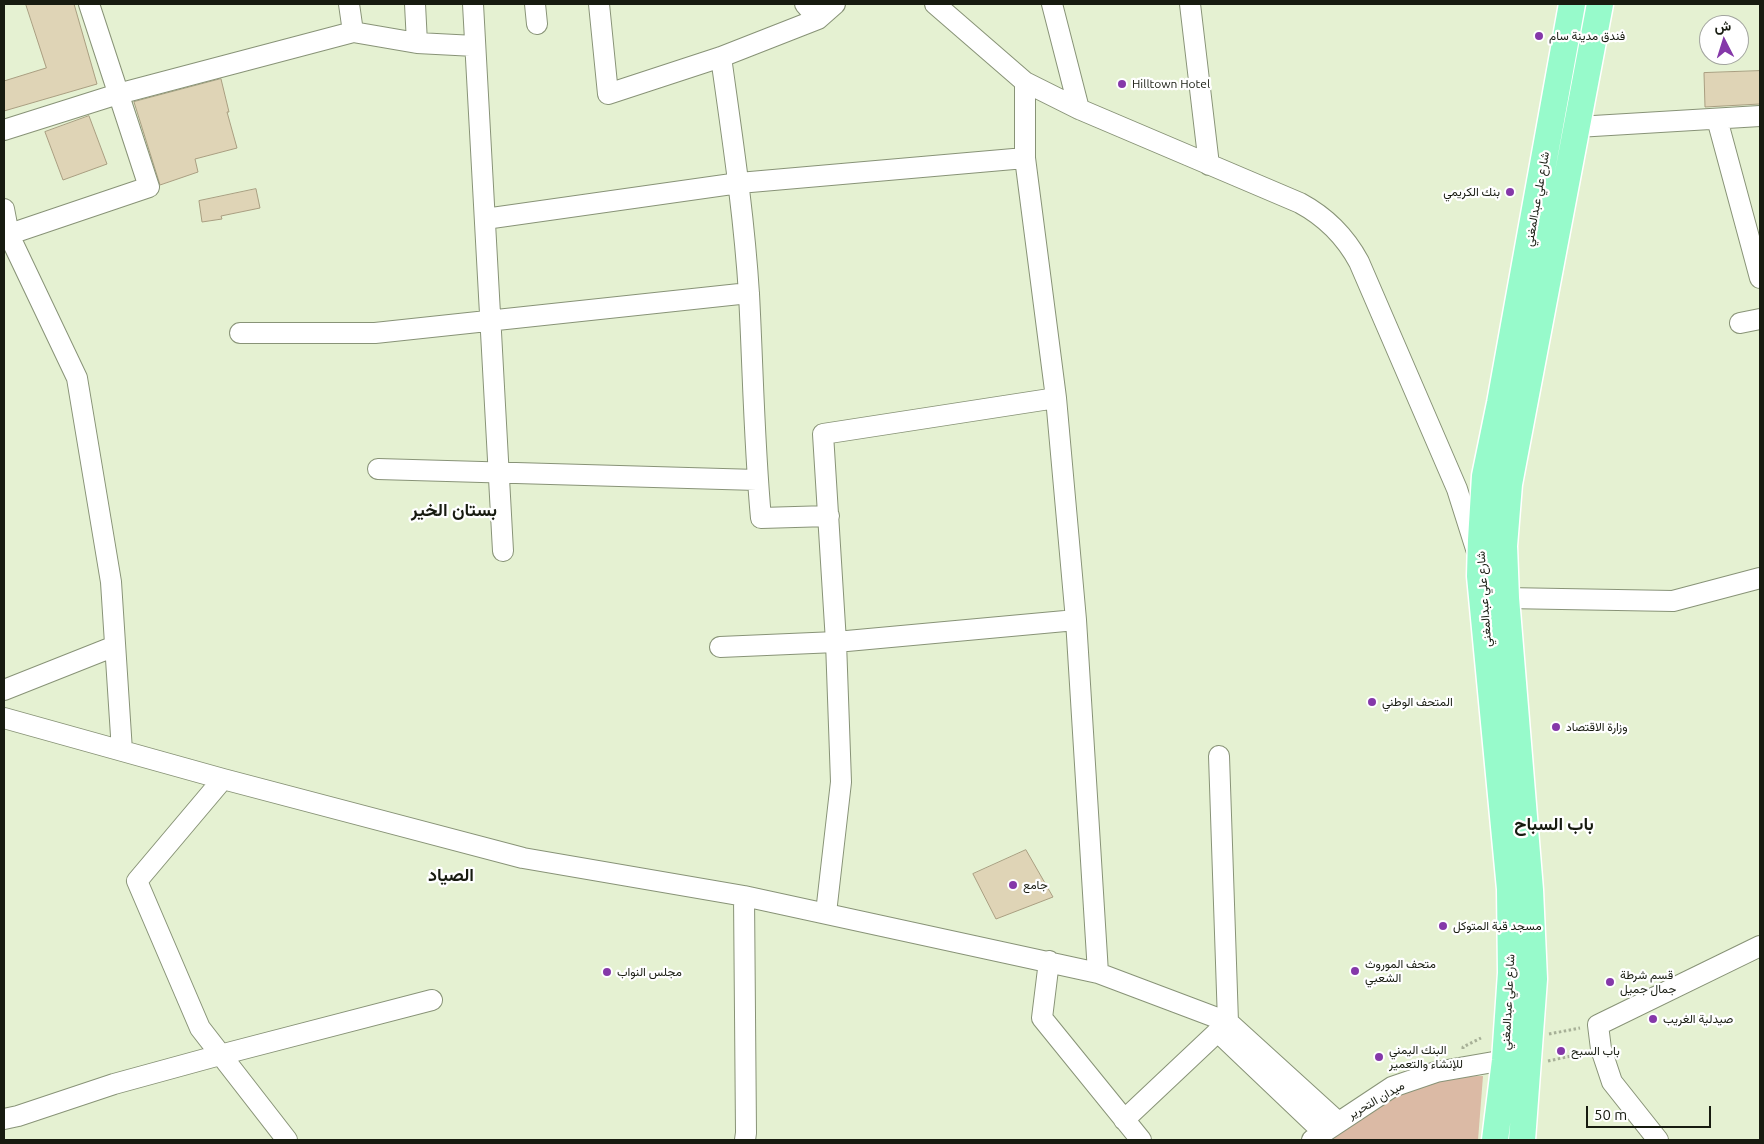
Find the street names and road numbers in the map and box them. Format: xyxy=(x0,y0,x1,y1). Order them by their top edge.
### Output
street label: شارع علي عبدالمغني xyxy=(1522,150,1552,248)
street label: شارع علي عبدالمغني xyxy=(1473,551,1495,647)
street label: شارع علي عبدالمغني xyxy=(1498,954,1518,1050)
street label: ميدان التحرير xyxy=(1345,1078,1407,1122)

